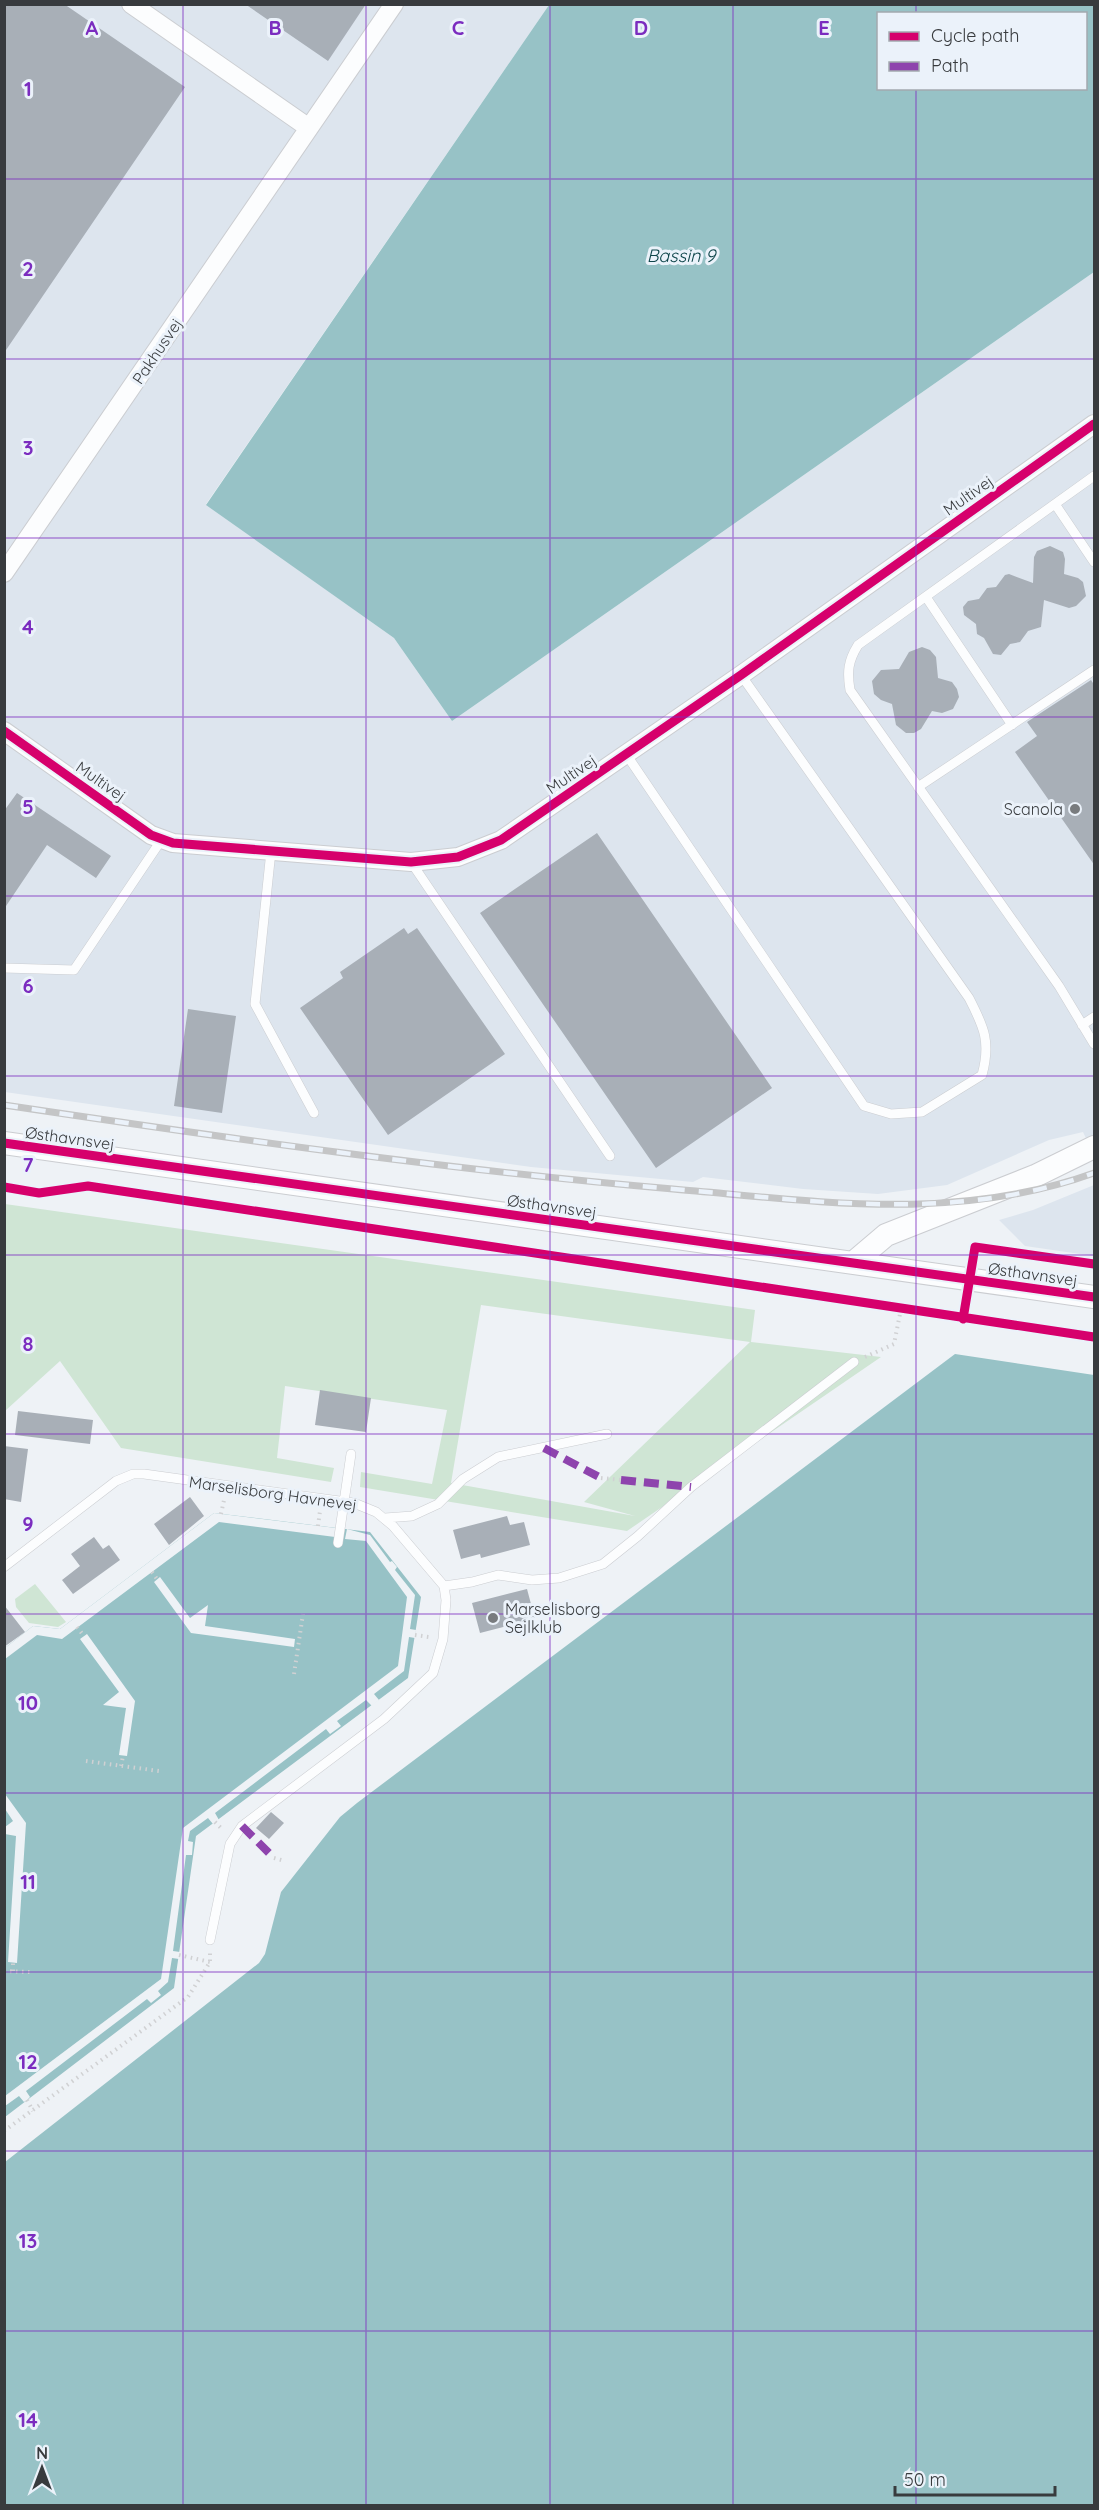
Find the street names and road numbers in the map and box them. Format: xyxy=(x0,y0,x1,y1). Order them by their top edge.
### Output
street label: Pakhusvej xyxy=(128,314,186,388)
street label: Multivej xyxy=(939,471,997,519)
street label: Multivej xyxy=(542,750,600,798)
street label: Multivej xyxy=(72,757,130,805)
street label: Østhavnsvej xyxy=(24,1122,116,1154)
street label: Østhavnsvej xyxy=(506,1190,598,1222)
street label: Østhavnsvej xyxy=(987,1258,1079,1290)
street label: Marselisborg Havnevej xyxy=(188,1471,358,1515)

